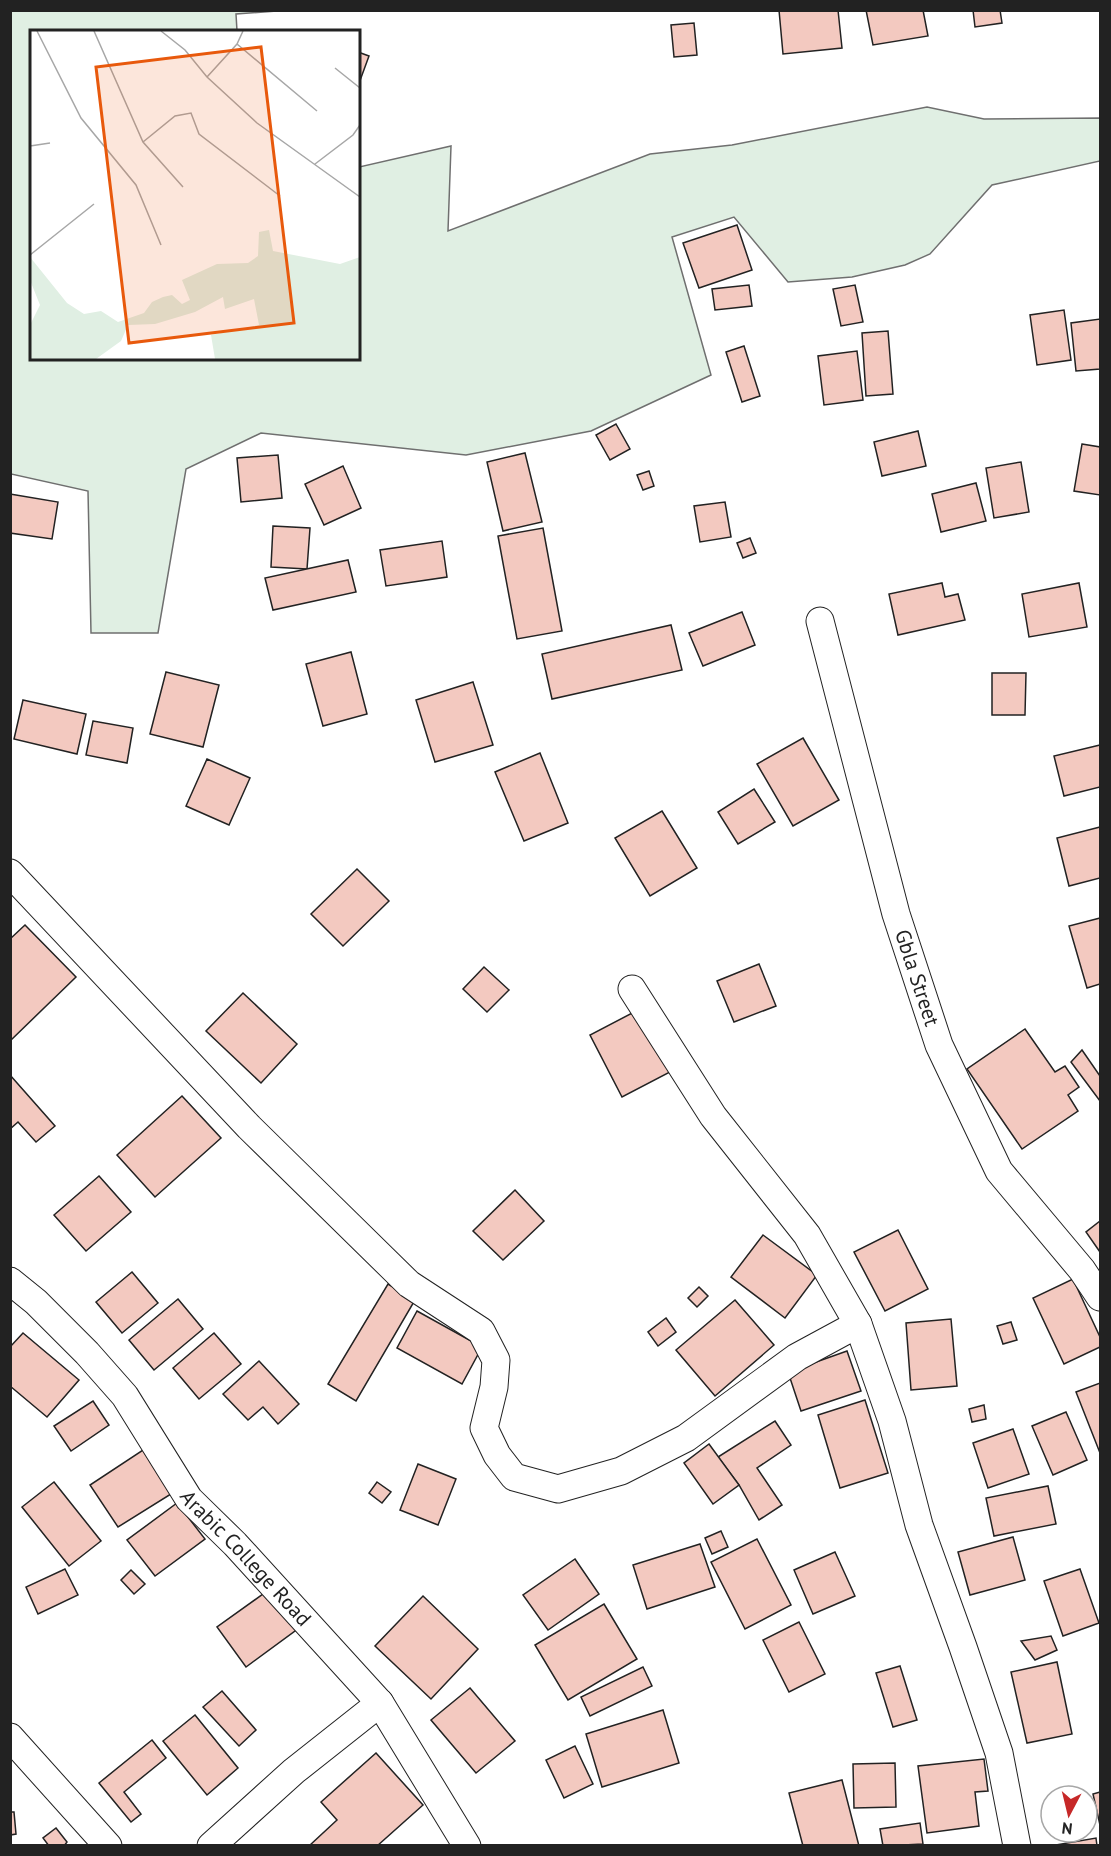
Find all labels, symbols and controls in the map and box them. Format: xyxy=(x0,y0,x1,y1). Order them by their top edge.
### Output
inset map xyxy=(30,30,360,360)
street label: Gbla Street xyxy=(889,926,946,1030)
street label: Arabic College Road xyxy=(174,1485,317,1632)
north arrow xyxy=(1039,1784,1099,1844)
text: N xyxy=(1061,1818,1074,1839)

